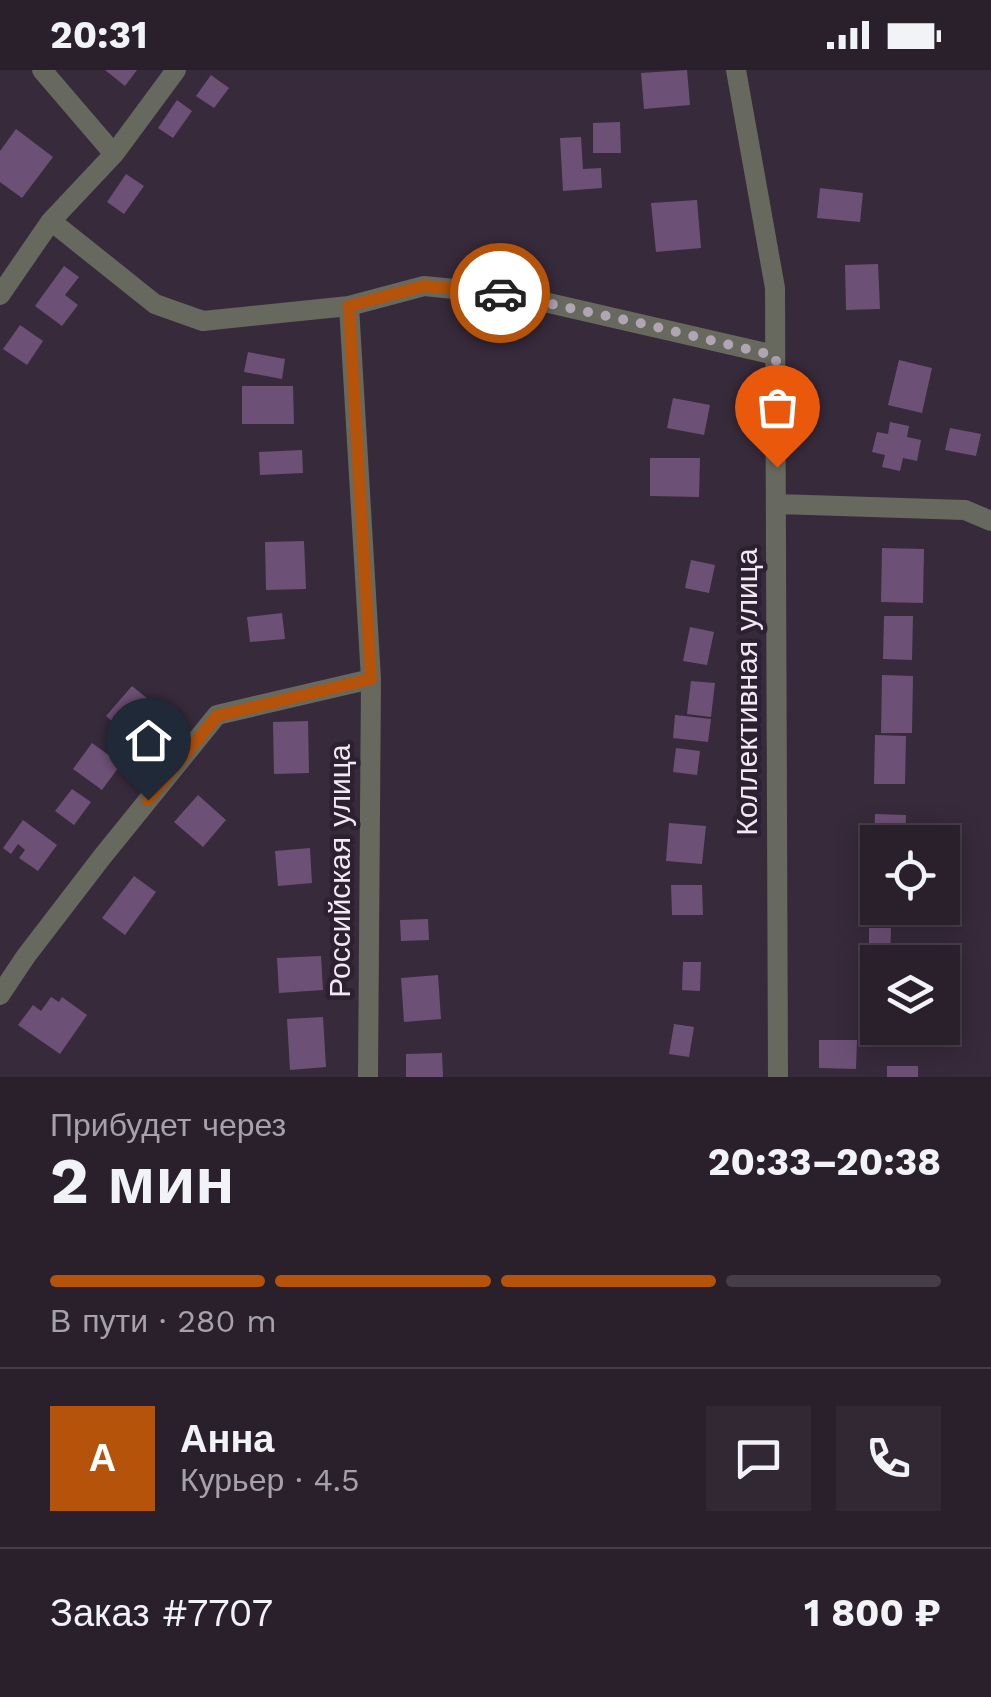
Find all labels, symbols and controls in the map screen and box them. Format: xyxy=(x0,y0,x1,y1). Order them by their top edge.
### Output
text: 20:31 xyxy=(50,13,148,57)
courier xyxy=(450,243,550,343)
icon: car xyxy=(473,266,528,321)
pin xyxy=(735,365,820,468)
icon: bag xyxy=(750,380,805,435)
street label: Коллективная улица xyxy=(729,548,764,836)
pin xyxy=(106,698,191,801)
icon: home xyxy=(121,713,176,768)
street label: Российская улица xyxy=(322,744,357,998)
map controls xyxy=(860,825,960,1045)
button: locate xyxy=(860,825,960,925)
button: layers xyxy=(860,945,960,1045)
text: Прибудет через xyxy=(50,1106,286,1144)
text: 20:33–20:38 xyxy=(708,1140,941,1184)
text: 2 мин xyxy=(50,1143,235,1219)
text: В пути · 280 m xyxy=(50,1302,277,1340)
button: chat xyxy=(706,1406,811,1511)
button: phone xyxy=(836,1406,941,1511)
text: Анна xyxy=(180,1417,274,1461)
text: А xyxy=(89,1436,116,1480)
text: Курьер · 4.5 xyxy=(180,1461,360,1499)
text: Заказ #7707 xyxy=(50,1591,273,1635)
text: 1 800 ₽ xyxy=(804,1591,941,1635)

